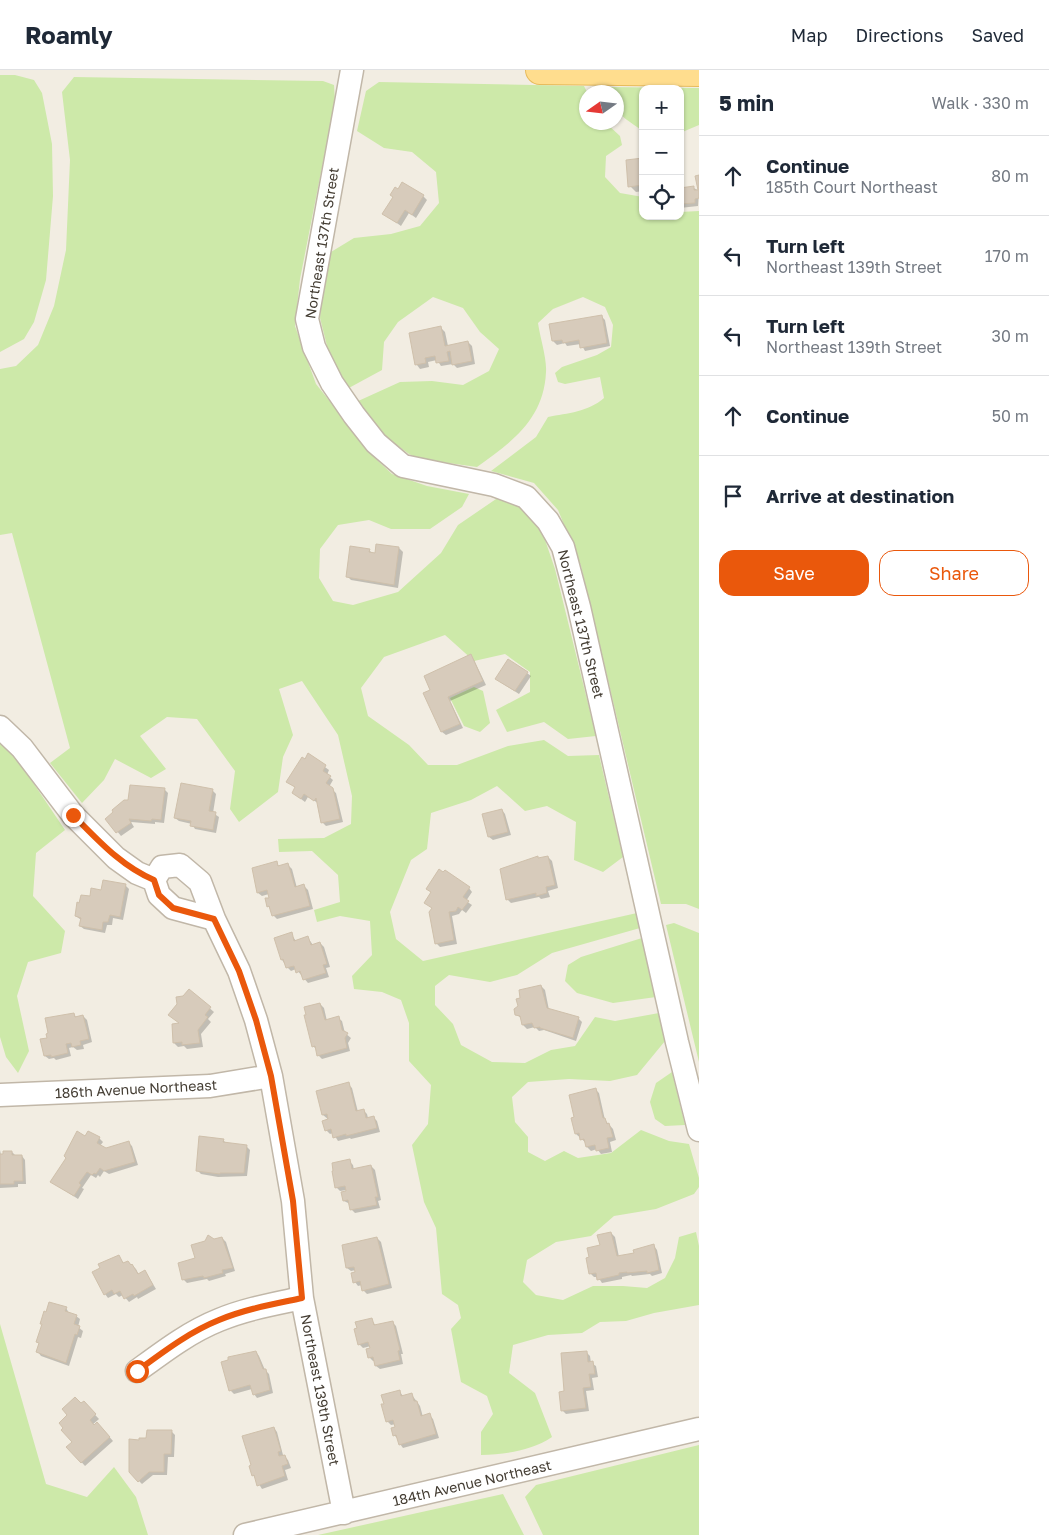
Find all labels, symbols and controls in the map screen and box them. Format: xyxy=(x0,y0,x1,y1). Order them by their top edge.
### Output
text: Roamly xyxy=(25,20,113,49)
text: Map xyxy=(791,24,827,46)
text: Directions xyxy=(855,24,943,46)
text: Saved xyxy=(971,24,1024,46)
north arrow xyxy=(579,85,624,130)
map controls xyxy=(639,85,684,220)
button: + xyxy=(639,85,684,130)
text: 5 min xyxy=(719,90,774,116)
text: Walk · 330 m xyxy=(931,93,1029,113)
button: − xyxy=(639,130,684,175)
text: Continue xyxy=(766,154,849,177)
icon: ahead xyxy=(719,162,747,190)
street label: Northeast 137th Street xyxy=(301,166,342,320)
text: 80 m xyxy=(991,166,1029,186)
button: locate xyxy=(639,175,684,220)
text: 185th Court Northeast xyxy=(766,177,938,197)
text: Turn left xyxy=(766,234,845,257)
icon: left xyxy=(719,242,747,270)
text: 170 m xyxy=(985,246,1029,266)
text: Northeast 139th Street xyxy=(766,257,942,277)
text: Turn left xyxy=(766,314,845,337)
icon: left xyxy=(719,322,747,350)
text: 30 m xyxy=(992,326,1029,346)
text: Northeast 139th Street xyxy=(766,337,942,357)
icon: ahead xyxy=(719,402,747,430)
text: Continue xyxy=(766,404,849,427)
text: 50 m xyxy=(992,406,1029,426)
icon: arrive xyxy=(719,482,747,510)
text: Arrive at destination xyxy=(766,484,954,507)
street label: Northeast 137th Street xyxy=(555,548,608,700)
button: Save xyxy=(719,550,869,596)
button: Share xyxy=(879,550,1029,596)
route end xyxy=(62,804,85,827)
street label: 186th Avenue Northeast xyxy=(54,1076,218,1101)
street label: Northeast 139th Street xyxy=(297,1313,344,1467)
route start xyxy=(126,1360,149,1383)
street label: 184th Avenue Northeast xyxy=(391,1456,553,1509)

